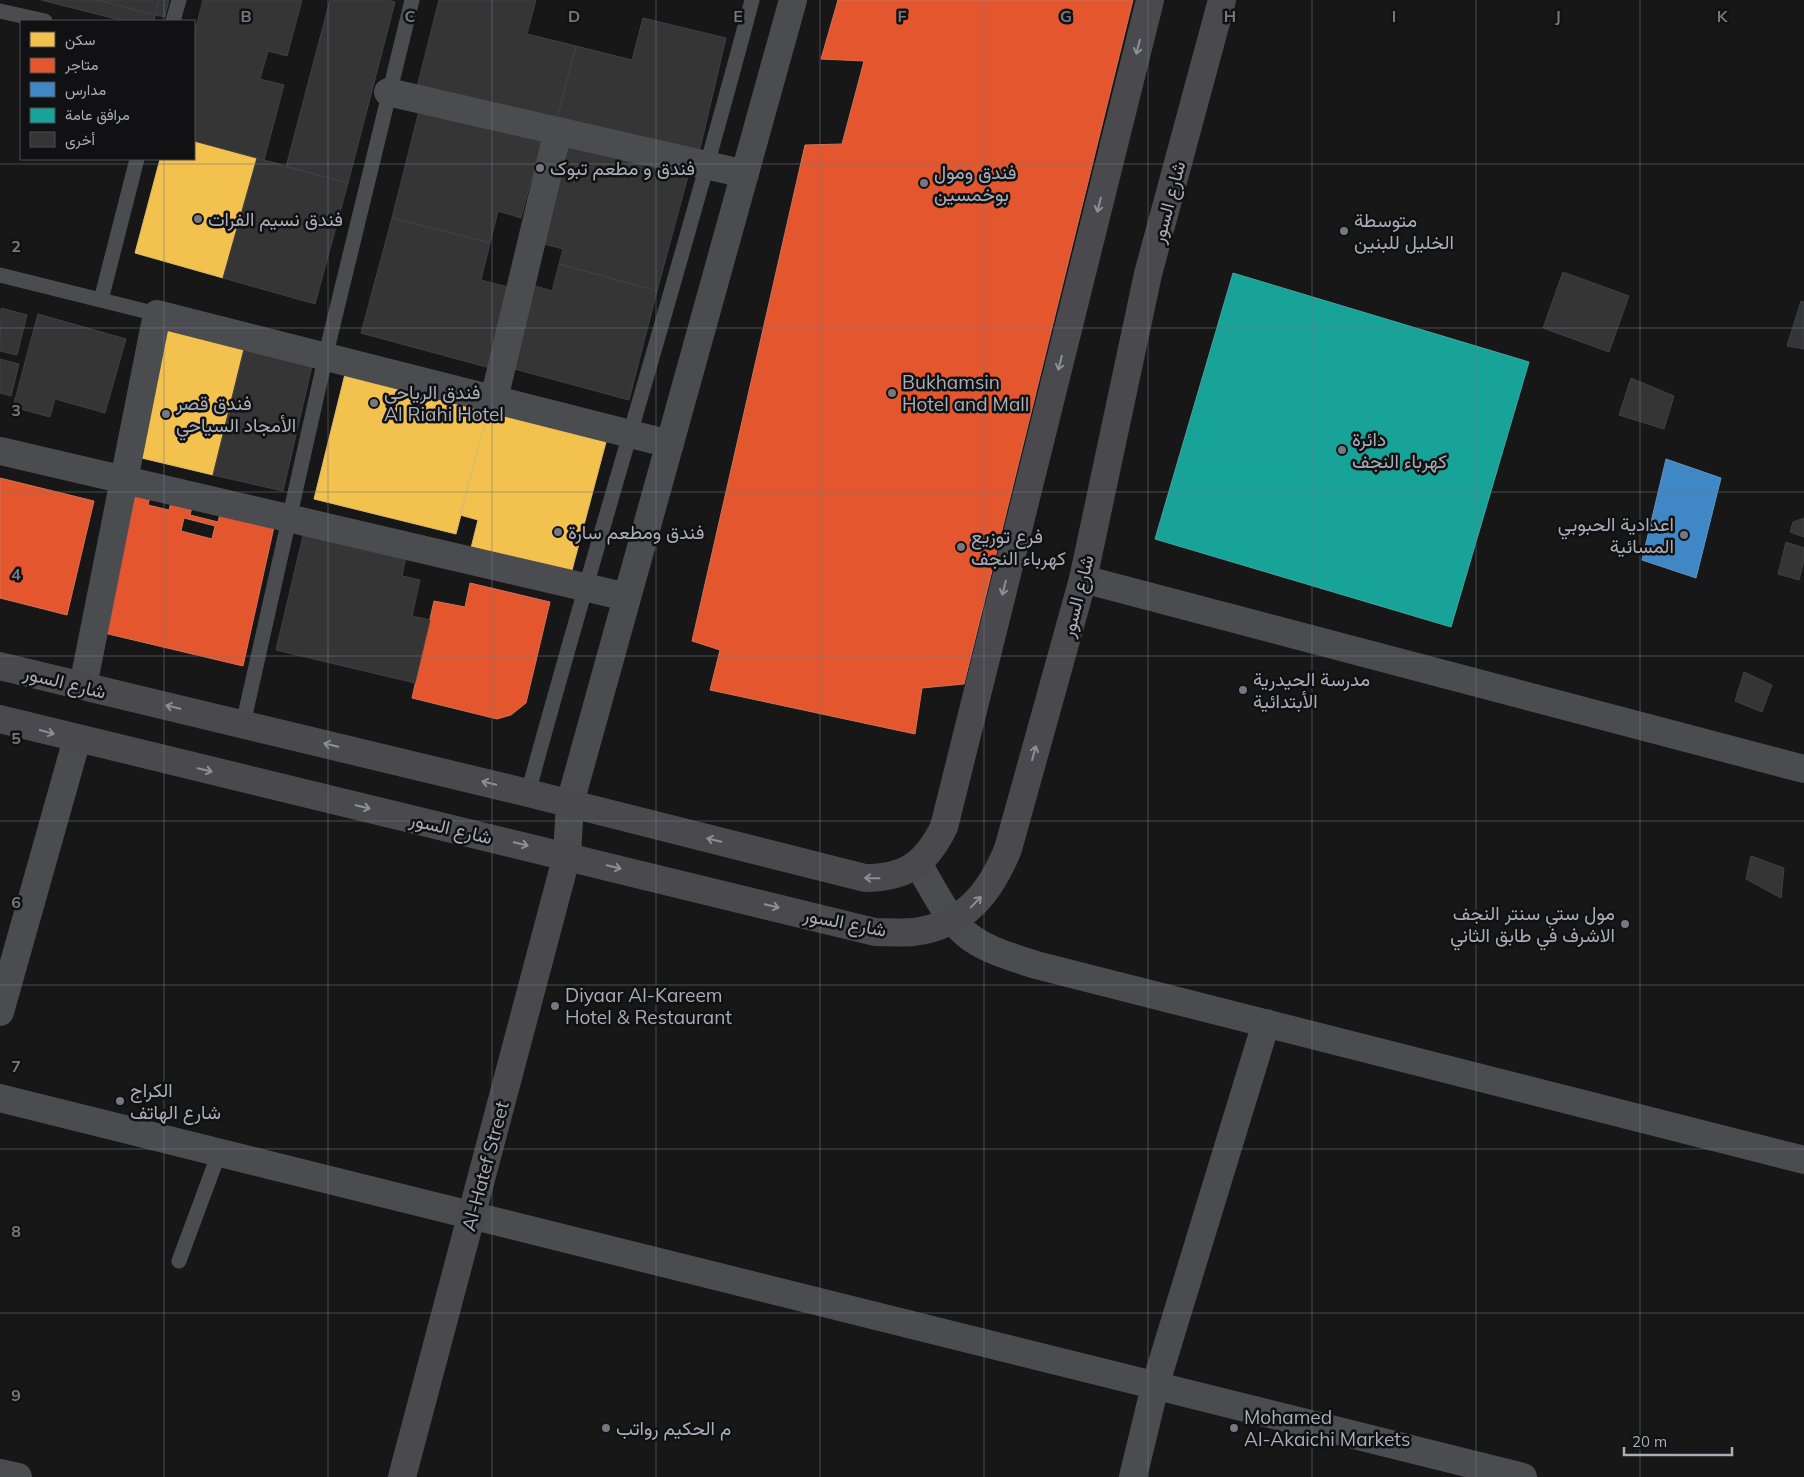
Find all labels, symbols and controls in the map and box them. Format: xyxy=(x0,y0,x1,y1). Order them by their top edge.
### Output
text: B xyxy=(240,6,252,26)
text: C xyxy=(405,6,416,26)
text: D xyxy=(568,6,580,26)
text: E xyxy=(733,6,743,26)
text: F xyxy=(897,6,907,26)
text: G xyxy=(1060,6,1072,26)
text: H xyxy=(1224,6,1236,26)
text: I xyxy=(1392,6,1396,26)
text: J xyxy=(1555,6,1561,26)
text: K xyxy=(1717,6,1729,26)
legend xyxy=(20,20,195,160)
text: سكن xyxy=(65,30,95,50)
one-way arrow xyxy=(1133,39,1142,55)
text: متاجر xyxy=(64,55,99,74)
text: مدارس xyxy=(65,80,106,100)
text: مرافق عامة xyxy=(65,105,130,125)
text: أخرى xyxy=(65,130,95,150)
place label: فندق و مطعم تبوک xyxy=(550,156,695,181)
street label: شارع السور xyxy=(1145,158,1191,247)
place label: فندق ومول بوخمسين xyxy=(934,160,1016,206)
marker: فندق و مطعم تبوک xyxy=(534,162,546,174)
marker: فندق ومول بوخمسين xyxy=(918,177,930,189)
one-way arrow xyxy=(1094,197,1103,213)
place label: فندق نسيم الفرات xyxy=(208,207,343,232)
place label: متوسطة الخليل للبنين xyxy=(1354,208,1454,254)
marker: فندق نسيم الفرات xyxy=(192,213,204,225)
marker: متوسطة الخليل للبنين xyxy=(1338,225,1350,237)
text: 2 xyxy=(11,236,21,256)
one-way arrow xyxy=(1055,354,1064,370)
place label: Bukhamsin Hotel and Mall xyxy=(902,370,1029,416)
place label: فندق الرياحي Al Riahi Hotel xyxy=(384,380,504,426)
marker: Bukhamsin Hotel and Mall xyxy=(886,387,898,399)
place label: فندق قصر الأمجاد السياحي xyxy=(175,391,296,441)
marker: فندق الرياحي Al Riahi Hotel xyxy=(368,397,380,409)
text: 3 xyxy=(11,400,21,420)
marker: فندق قصر الأمجاد السياحي xyxy=(160,408,172,420)
place label: دائرة كهرباء النجف xyxy=(1352,427,1447,473)
marker: دائرة كهرباء النجف xyxy=(1336,444,1348,456)
place label: اعدادية الحبوبي المسائية xyxy=(1558,512,1674,558)
place label: فندق ومطعم سارة xyxy=(568,520,704,545)
place label: فرع توزيع كهرباء النجف xyxy=(971,524,1066,570)
marker: فندق ومطعم سارة xyxy=(552,526,564,538)
marker: اعدادية الحبوبي المسائية xyxy=(1678,529,1690,541)
marker: فرع توزيع كهرباء النجف xyxy=(955,541,967,553)
street label: شارع السور xyxy=(1055,552,1100,641)
text: 4 xyxy=(11,564,21,584)
one-way arrow xyxy=(999,580,1008,596)
street label: شارع السور xyxy=(20,660,109,705)
place label: مدرسة الحيدرية الأبتدائية xyxy=(1253,667,1370,713)
marker: مدرسة الحيدرية الأبتدائية xyxy=(1237,684,1249,696)
one-way arrow xyxy=(165,702,181,711)
one-way arrow xyxy=(39,727,55,737)
text: 5 xyxy=(11,728,21,748)
one-way arrow xyxy=(323,740,339,749)
one-way arrow xyxy=(1030,745,1040,761)
one-way arrow xyxy=(197,766,213,775)
one-way arrow xyxy=(481,778,497,787)
one-way arrow xyxy=(355,803,371,812)
street label: شارع السور xyxy=(406,807,495,850)
one-way arrow xyxy=(707,835,723,844)
one-way arrow xyxy=(513,840,529,849)
one-way arrow xyxy=(606,863,622,872)
one-way arrow xyxy=(864,873,880,883)
text: 6 xyxy=(11,892,21,912)
one-way arrow xyxy=(970,896,982,909)
place label: مول ستي سنتر النجف الاشرف في طابق الثاني xyxy=(1450,901,1615,951)
one-way arrow xyxy=(763,902,779,911)
street label: شارع السور xyxy=(800,902,889,943)
marker: مول ستي سنتر النجف الاشرف في طابق الثاني xyxy=(1619,918,1631,930)
place label: Diyaar Al-Kareem Hotel & Restaurant xyxy=(565,983,732,1029)
marker: Diyaar Al-Kareem Hotel & Restaurant xyxy=(549,1000,561,1012)
text: 7 xyxy=(11,1056,21,1076)
place label: الكراج شارع الهاتف xyxy=(130,1078,221,1125)
marker: الكراج شارع الهاتف xyxy=(114,1095,126,1107)
street label: Al-Hatef Street xyxy=(456,1098,514,1234)
text: 8 xyxy=(11,1221,21,1241)
text: 9 xyxy=(11,1385,21,1405)
place label: Mohamed Al-Akaichi Markets xyxy=(1244,1405,1410,1451)
place label: م الحكيم رواتب xyxy=(616,1416,731,1441)
marker: م الحكيم رواتب xyxy=(600,1422,612,1434)
marker: Mohamed Al-Akaichi Markets xyxy=(1228,1422,1240,1434)
scale bar xyxy=(1624,1424,1732,1456)
text: 20 m xyxy=(1632,1432,1667,1451)

